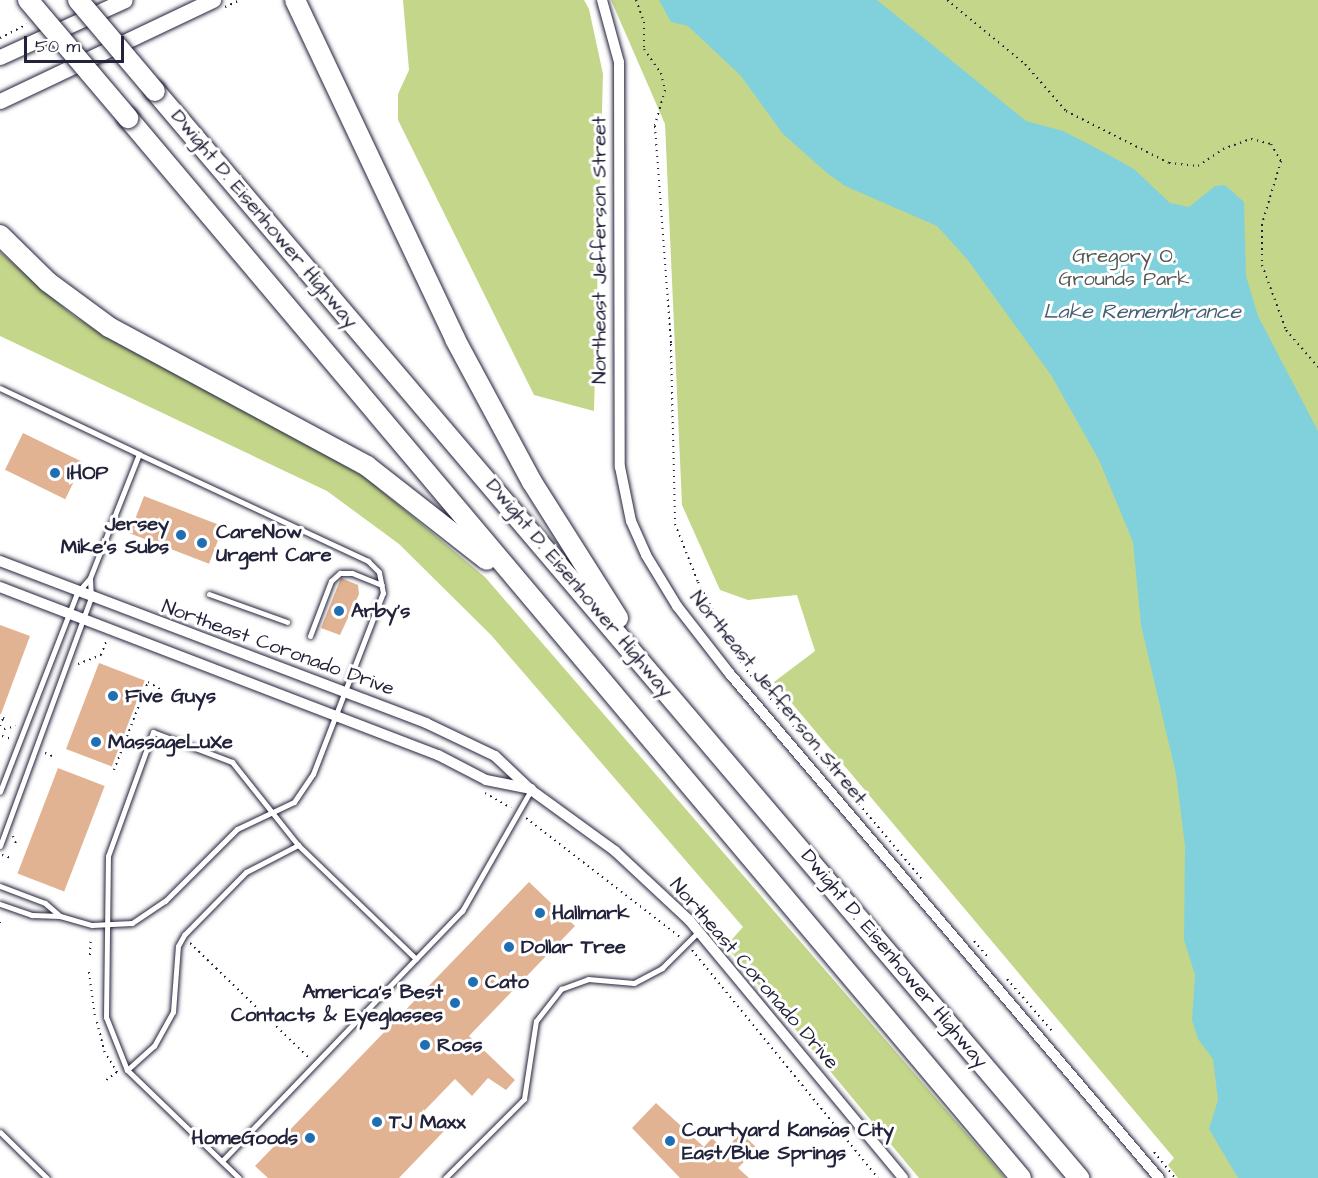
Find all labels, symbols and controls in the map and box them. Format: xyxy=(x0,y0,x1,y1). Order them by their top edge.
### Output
scale bar xyxy=(27,24,128,62)
text: 50 m xyxy=(35,34,80,59)
street label: Dwight D. Eisenhower Highway xyxy=(166,105,362,333)
street label: Northeast Jefferson Street xyxy=(588,116,612,384)
park label: Gregory O. Grounds Park xyxy=(1059,244,1189,291)
water label: Lake Remembrance xyxy=(1043,299,1241,325)
place label: IHOP xyxy=(67,461,108,485)
marker: IHOP xyxy=(48,466,62,480)
street label: Dwight D. Eisenhower Highway xyxy=(481,474,677,702)
place label: Jersey Mike's Subs xyxy=(61,512,169,559)
place label: CareNow Urgent Care xyxy=(216,520,332,567)
marker: Jersey Mike's Subs xyxy=(174,528,188,542)
marker: CareNow Urgent Care xyxy=(193,534,211,552)
street label: Northeast Jefferson Street xyxy=(684,586,872,810)
street label: Northeast Coronado Drive xyxy=(159,595,397,701)
place label: Arby's xyxy=(351,599,410,623)
marker: Arby's xyxy=(332,604,346,618)
place label: Five Guys xyxy=(125,684,216,708)
marker: Five Guys xyxy=(106,689,120,703)
place label: MassageLuXe xyxy=(108,730,233,754)
marker: MassageLuXe xyxy=(89,735,103,749)
street label: Dwight D. Eisenhower Highway xyxy=(796,845,992,1073)
street label: Northeast Coronado Drive xyxy=(664,873,844,1075)
place label: Hallmark xyxy=(552,901,630,925)
marker: Hallmark xyxy=(533,906,547,920)
place label: Dollar Tree xyxy=(521,935,626,959)
marker: Dollar Tree xyxy=(502,940,516,954)
place label: Cato xyxy=(485,970,529,994)
marker: Cato xyxy=(466,975,480,989)
place label: America's Best Contacts & Eyeglasses xyxy=(231,980,443,1027)
marker: America's Best Contacts & Eyeglasses xyxy=(448,996,462,1010)
place label: Ross xyxy=(437,1033,483,1057)
marker: Ross xyxy=(418,1038,432,1052)
place label: TJ Maxx xyxy=(389,1110,466,1134)
marker: TJ Maxx xyxy=(370,1115,384,1129)
place label: Courtyard Kansas City East/Blue Springs xyxy=(682,1118,894,1165)
place label: HomeGoods xyxy=(192,1126,298,1150)
marker: HomeGoods xyxy=(303,1131,317,1145)
marker: Courtyard Kansas City East/Blue Springs xyxy=(663,1134,677,1148)

